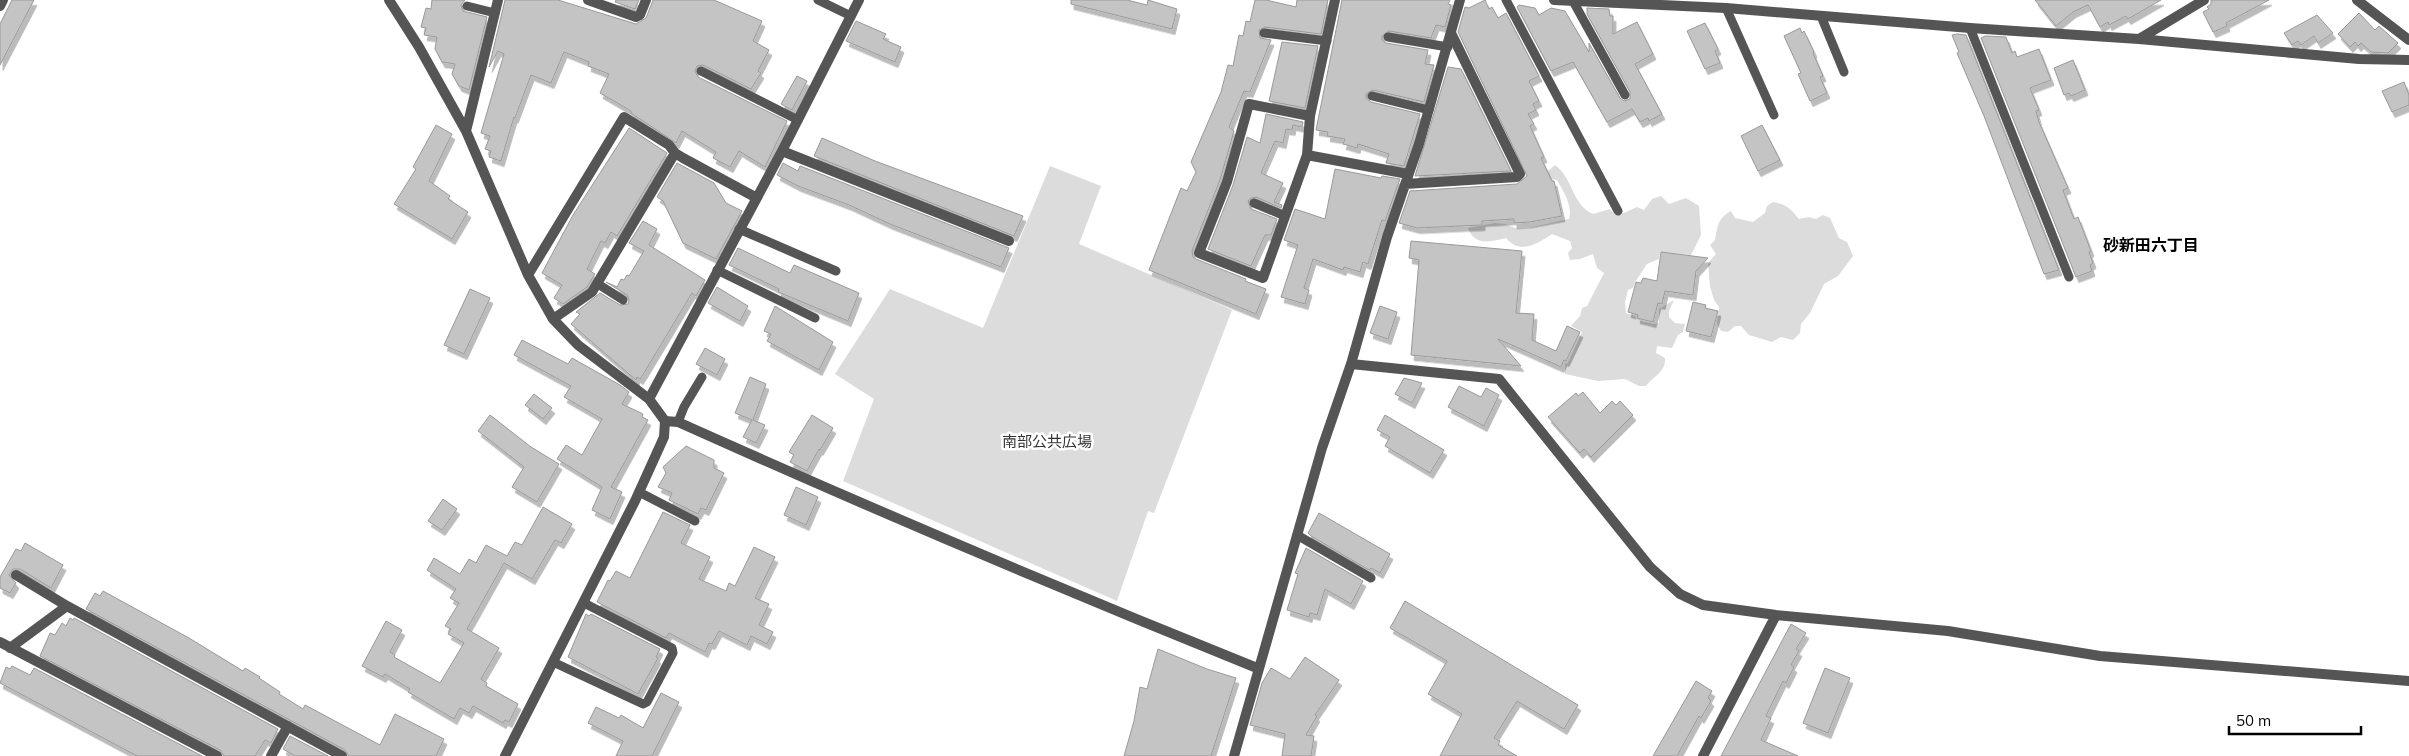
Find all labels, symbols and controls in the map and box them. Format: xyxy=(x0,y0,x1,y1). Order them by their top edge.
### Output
district label: 砂新田六丁目 xyxy=(2103,235,2199,255)
park label: 南部公共広場 xyxy=(1002,432,1092,451)
scale bar xyxy=(2229,704,2362,736)
text: 50 m xyxy=(2236,711,2271,730)

